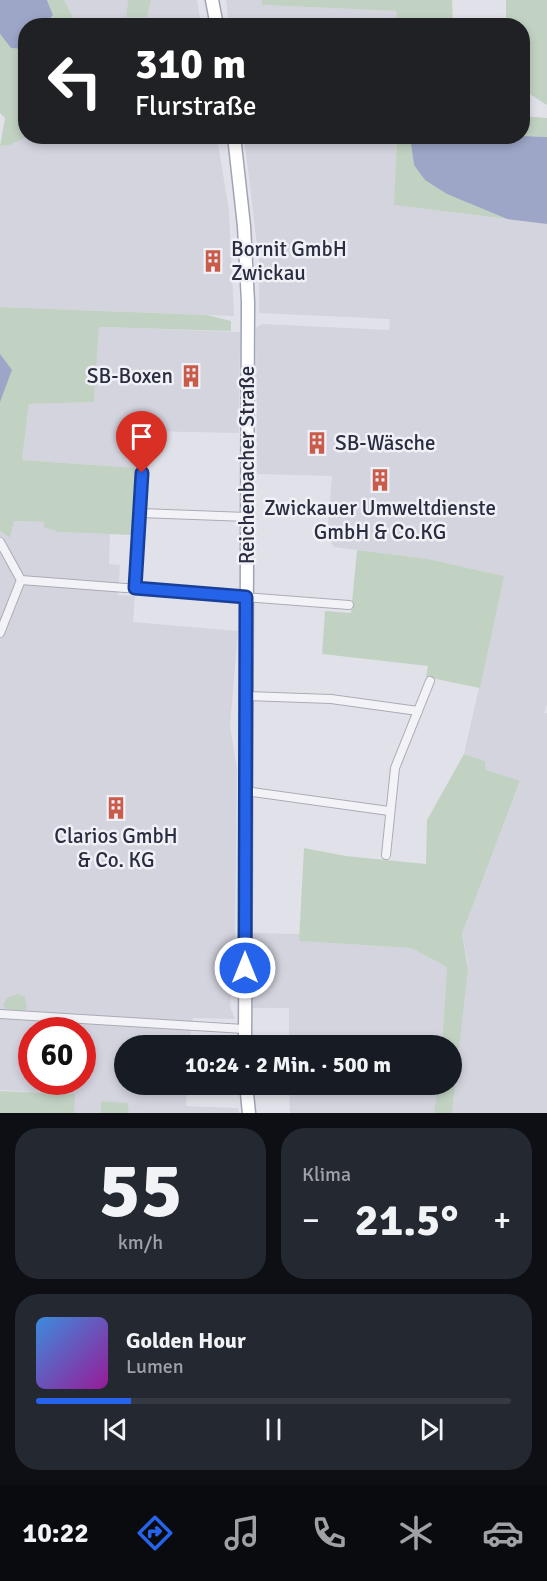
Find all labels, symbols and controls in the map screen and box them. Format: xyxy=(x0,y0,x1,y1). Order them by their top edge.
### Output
text: 310 m xyxy=(135,39,246,90)
icon: left xyxy=(36,42,114,120)
text: Flurstraße xyxy=(135,90,257,123)
place label: Bornit GmbH Zwickau xyxy=(231,236,347,286)
building icon: Bornit GmbH Zwickau xyxy=(200,248,226,274)
place label: SB-Boxen xyxy=(87,363,173,389)
building icon: SB-Boxen xyxy=(178,363,204,389)
street label: Reichenbacher Straße xyxy=(234,366,260,564)
pin xyxy=(116,411,167,473)
icon: arrive xyxy=(125,420,158,453)
building icon: SB-Wäsche xyxy=(304,430,330,456)
place label: SB-Wäsche xyxy=(335,430,436,456)
building icon: Zwickauer Umweltdienste GmbH & Co.KG xyxy=(367,467,393,493)
place label: Zwickauer Umweltdienste GmbH & Co.KG xyxy=(264,495,496,545)
building icon: Clarios GmbH & Co. KG xyxy=(103,795,129,821)
place label: Clarios GmbH & Co. KG xyxy=(54,823,178,873)
position arrow xyxy=(213,936,277,1000)
speed limit sign: 60 xyxy=(18,1017,96,1095)
text: 10:24 · 2 Min. · 500 m xyxy=(185,1051,391,1078)
text: 55 xyxy=(98,1143,183,1239)
text: Klima xyxy=(302,1162,351,1187)
text: 21.5° xyxy=(355,1193,458,1248)
text: − xyxy=(302,1200,320,1241)
text: + xyxy=(493,1200,511,1241)
text: km/h xyxy=(118,1230,163,1255)
text: Golden Hour xyxy=(126,1327,246,1354)
text: Lumen xyxy=(126,1354,184,1379)
icon: previous xyxy=(99,1413,132,1446)
icon: pause xyxy=(257,1413,290,1446)
icon: next xyxy=(415,1413,448,1446)
icon: directions xyxy=(134,1512,176,1554)
icon: music xyxy=(221,1512,263,1554)
icon: phone xyxy=(308,1512,350,1554)
icon: climate xyxy=(395,1512,437,1554)
icon: car xyxy=(482,1512,524,1554)
text: 10:22 xyxy=(23,1517,89,1550)

